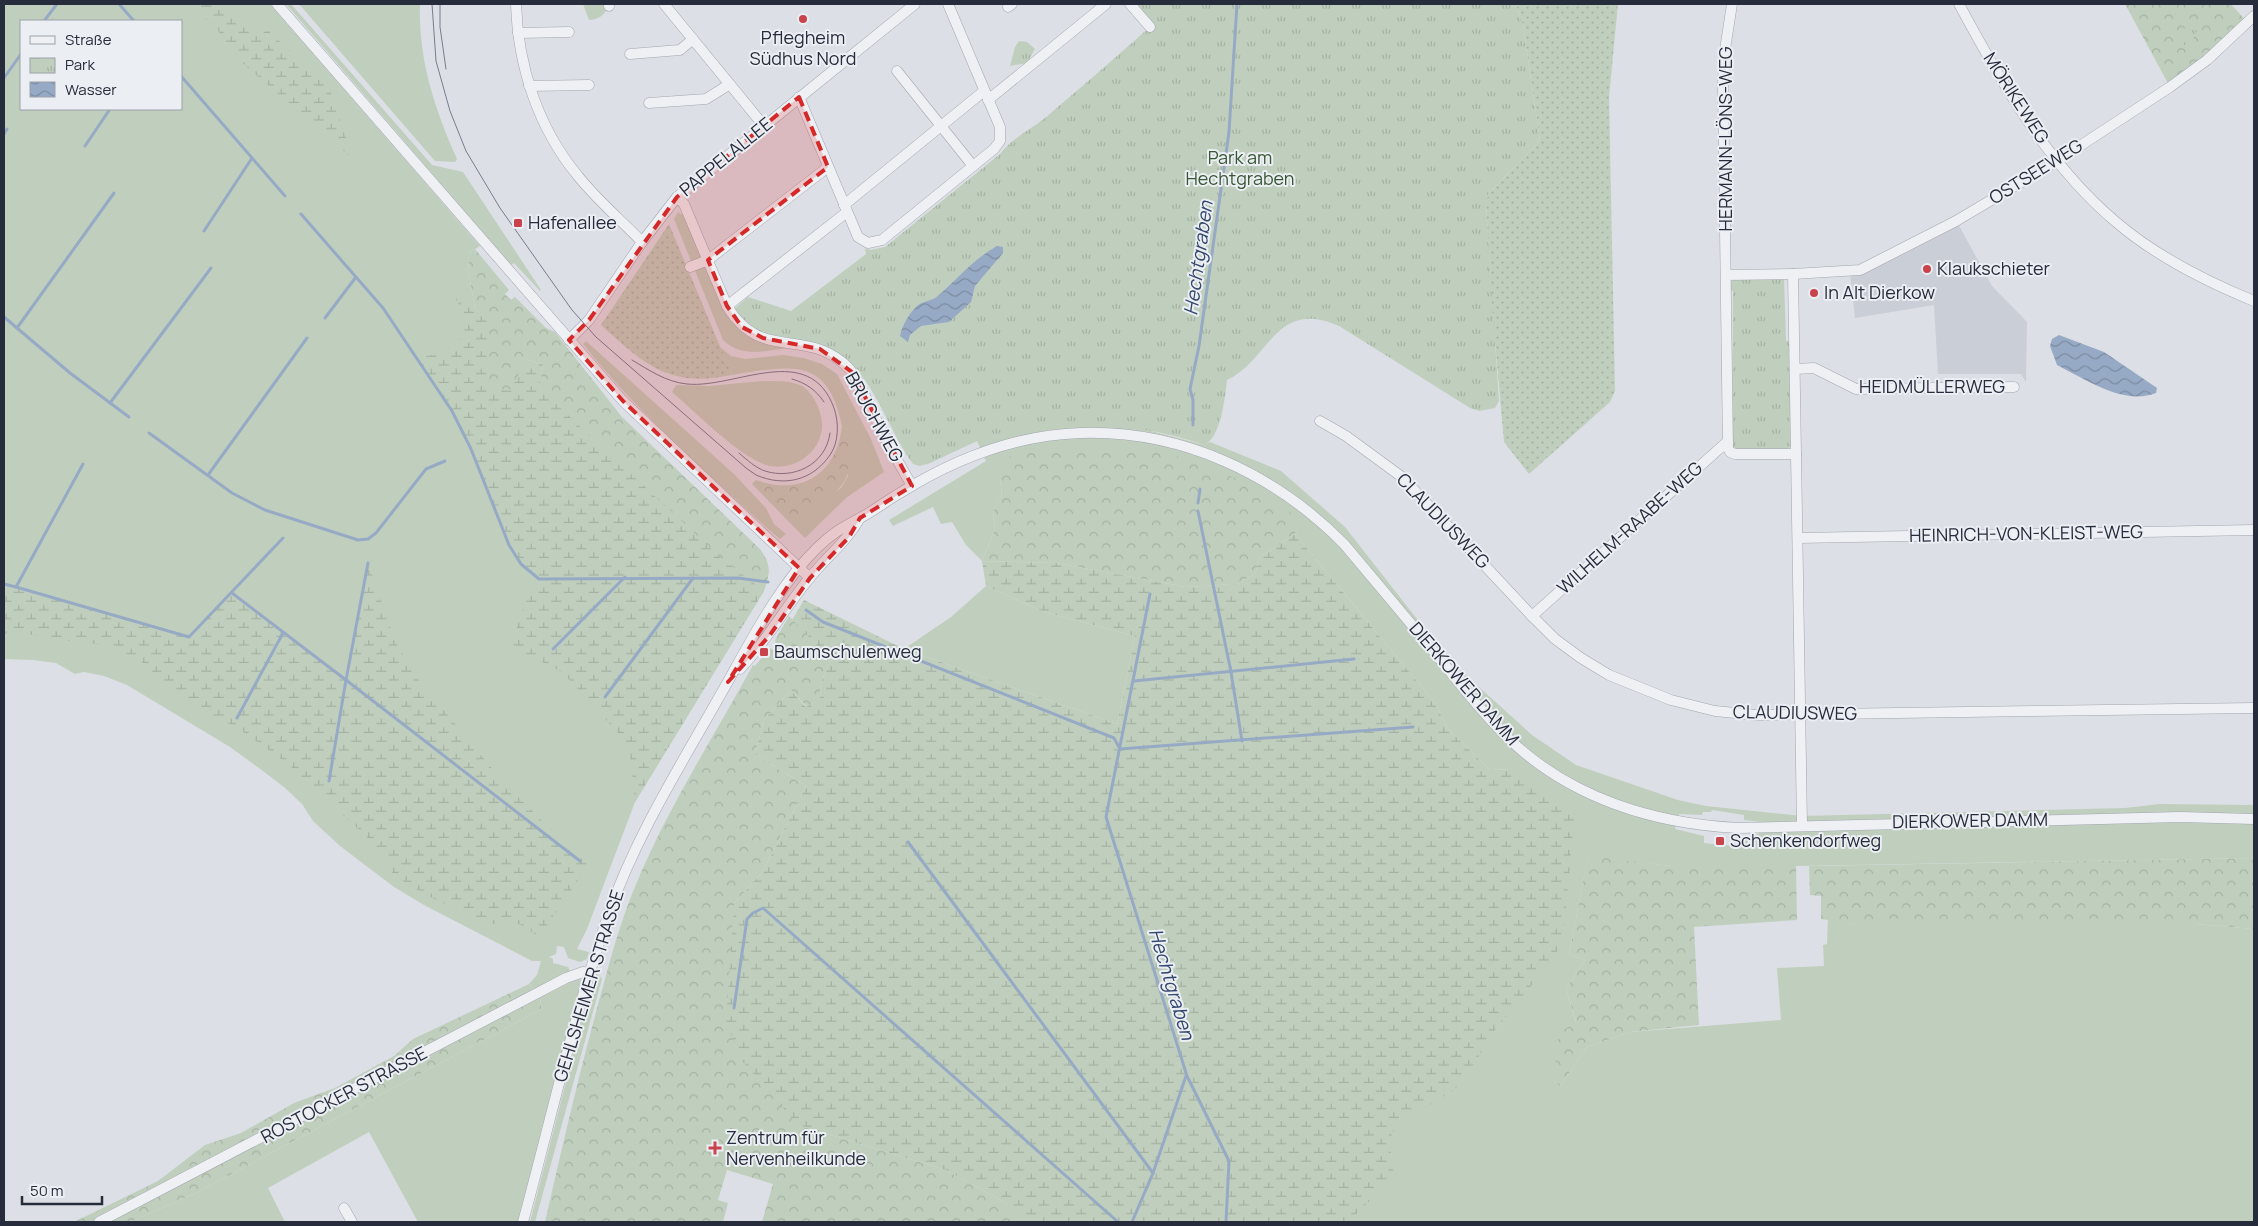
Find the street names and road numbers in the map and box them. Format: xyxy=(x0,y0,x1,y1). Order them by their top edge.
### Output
street label: HERMANN-LÖNS-WEG xyxy=(1713,46,1737,231)
street label: MÖRIKEWEG xyxy=(1978,47,2055,148)
street label: PAPPELALLEE xyxy=(674,111,777,201)
street label: OSTSEEWEG xyxy=(1984,133,2087,209)
street label: BRUCHWEG xyxy=(840,367,910,466)
street label: HEIDMÜLLERWEG xyxy=(1859,374,2005,398)
street label: WILHELM-RAABE-WEG xyxy=(1552,455,1707,599)
street label: CLAUDIUSWEG xyxy=(1392,467,1496,574)
street label: HEINRICH-VON-KLEIST-WEG xyxy=(1909,519,2143,547)
street label: DIERKOWER DAMM xyxy=(1405,617,1525,750)
street label: CLAUDIUSWEG xyxy=(1733,699,1858,725)
street label: DIERKOWER DAMM xyxy=(1892,807,2048,833)
street label: GEHLSHEIMER STRASSE xyxy=(547,887,629,1085)
street label: ROSTOCKER STRASSE xyxy=(256,1040,431,1148)

